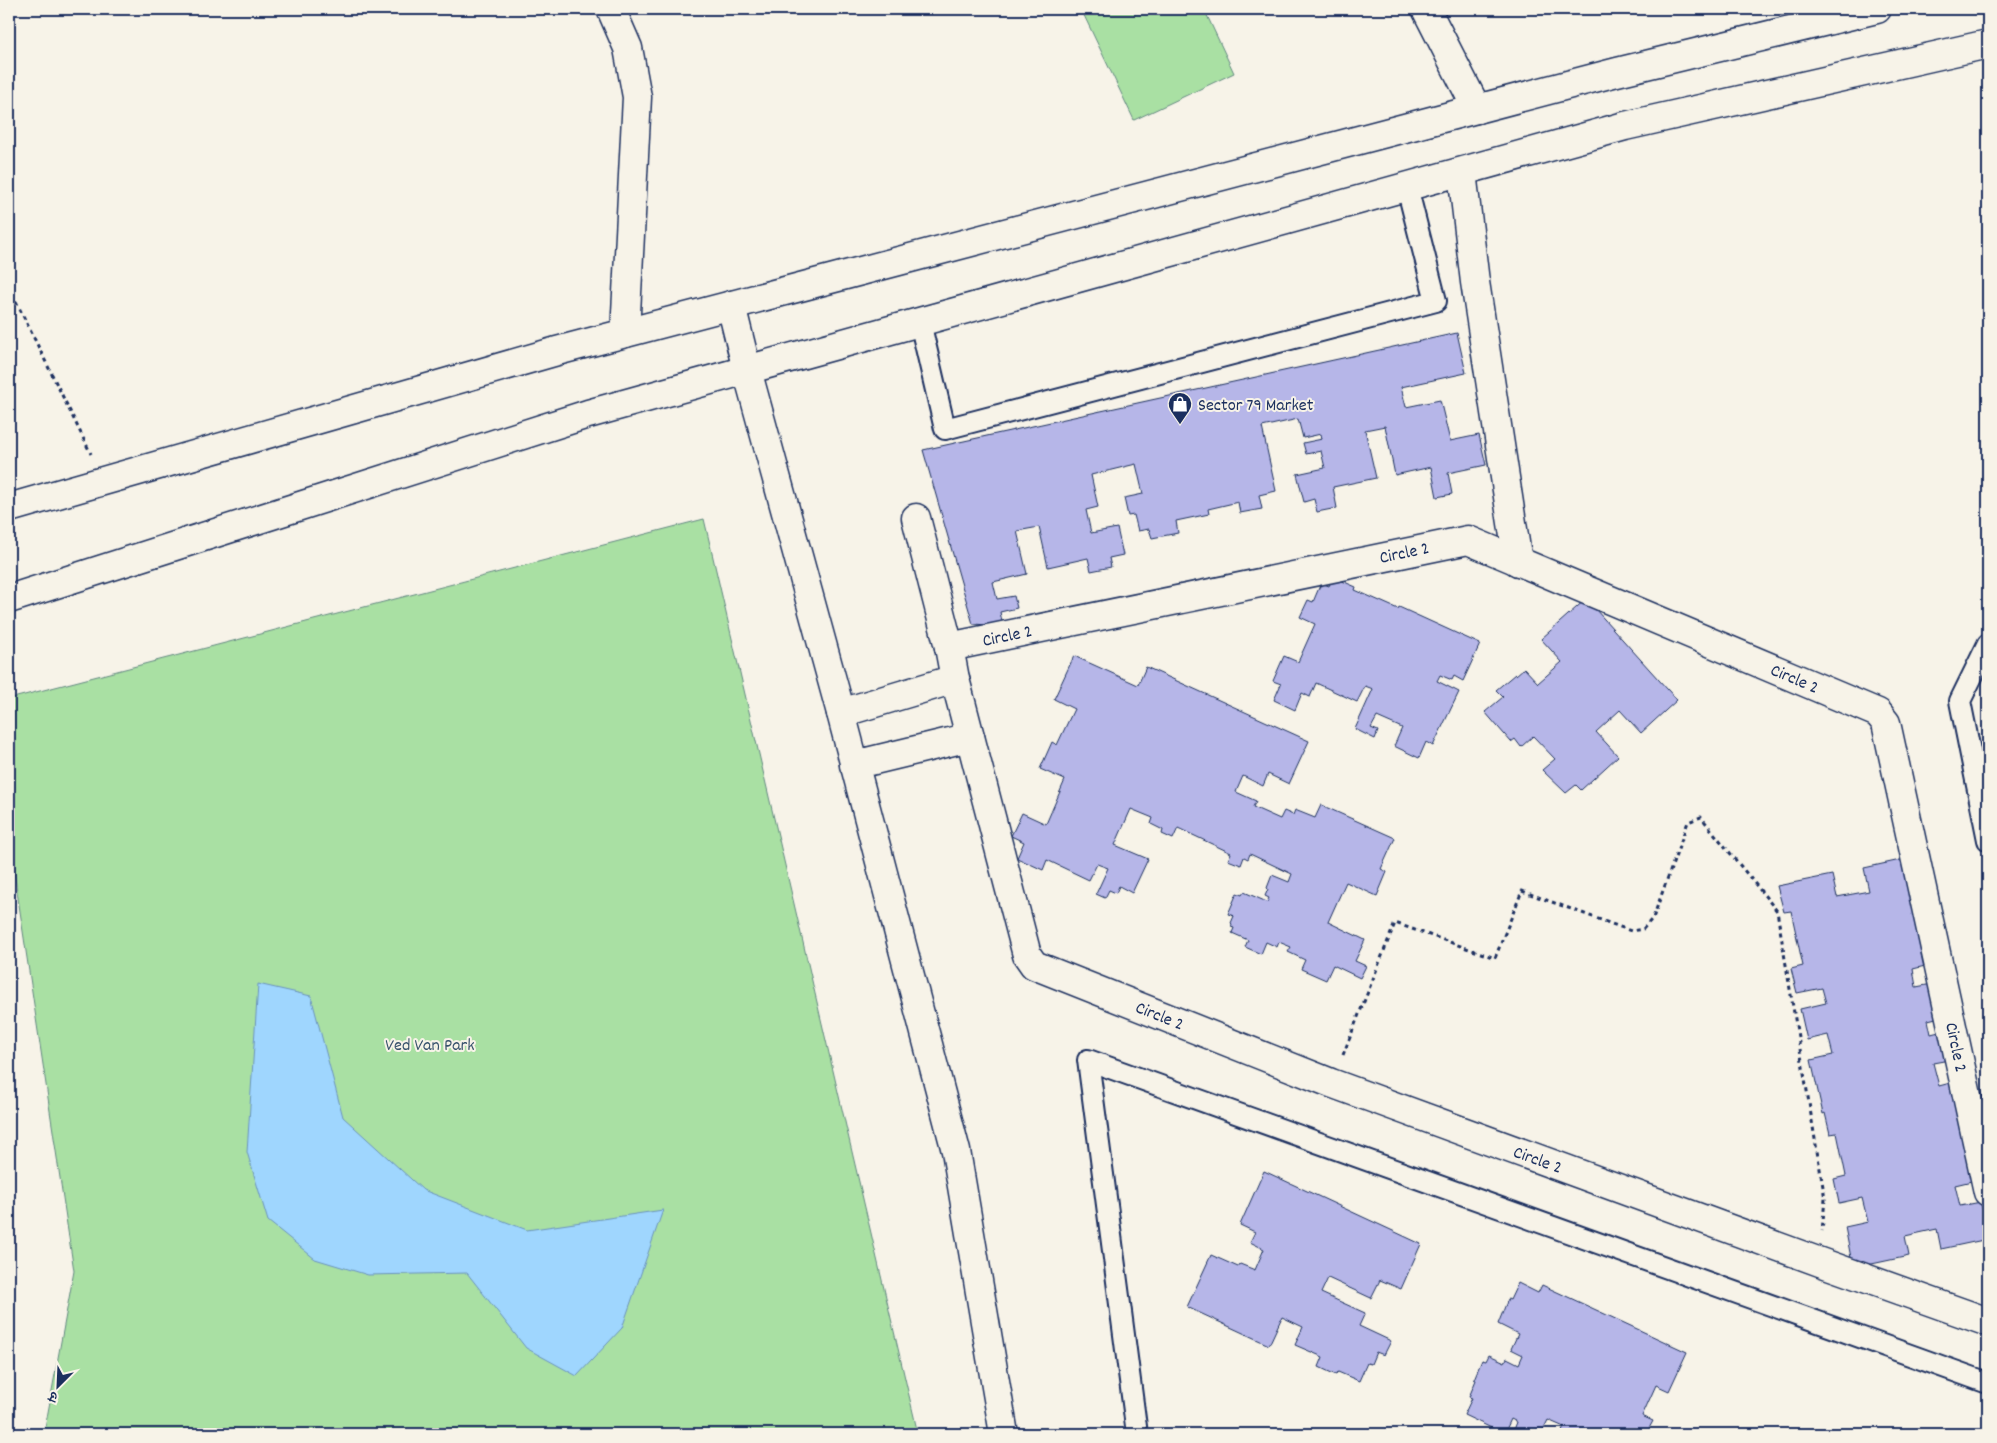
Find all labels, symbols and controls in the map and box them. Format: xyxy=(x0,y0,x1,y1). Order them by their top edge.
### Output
shop icon: Sector 79 Market xyxy=(1167,391,1193,425)
place label: Sector 79 Market xyxy=(1198,394,1314,419)
street label: Circle 2 xyxy=(1377,537,1432,572)
street label: Circle 2 xyxy=(980,620,1035,655)
street label: Circle 2 xyxy=(1766,659,1822,702)
street label: Circle 2 xyxy=(1131,996,1187,1038)
street label: Circle 2 xyxy=(1937,1020,1972,1075)
park label: Ved Van Park xyxy=(385,1034,475,1059)
street label: Circle 2 xyxy=(1509,1141,1565,1182)
north arrow xyxy=(32,1360,82,1410)
text: उ xyxy=(45,1385,62,1407)

